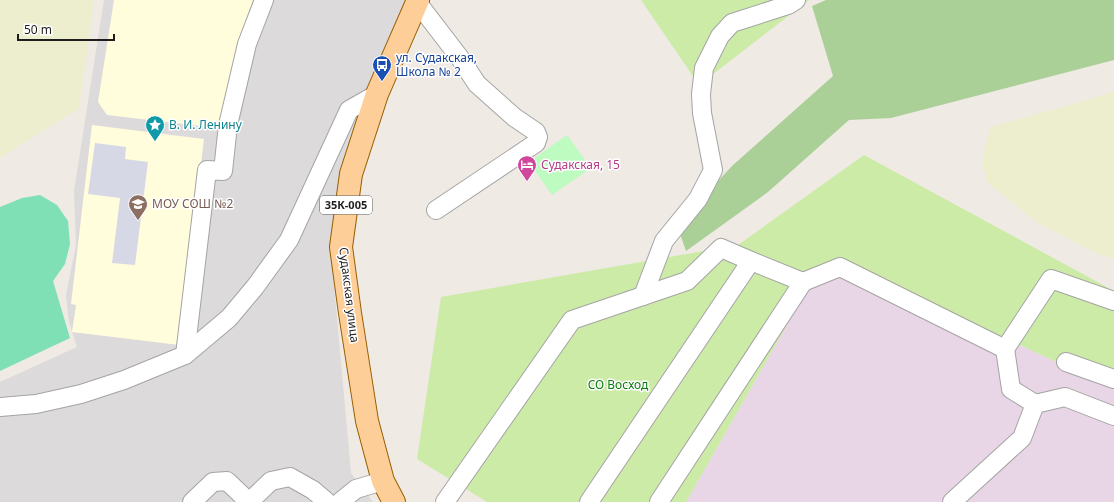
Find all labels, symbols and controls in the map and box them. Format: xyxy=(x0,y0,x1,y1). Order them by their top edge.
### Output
scale bar xyxy=(18,16,114,42)
text: 50 m xyxy=(24,21,52,38)
place label: ул. Судакская, Школа № 2 xyxy=(396,49,477,80)
bus stop icon: ул. Судакская, Школа № 2 xyxy=(371,54,393,82)
place icon: В. И. Ленину xyxy=(144,114,166,142)
place label: В. И. Ленину xyxy=(169,116,243,133)
hotel icon: Судакская, 15 xyxy=(516,154,538,182)
place label: Судакская, 15 xyxy=(541,156,620,173)
school or university icon: МОУ СОШ №2 xyxy=(127,193,149,221)
place label: МОУ СОШ №2 xyxy=(152,195,233,212)
road number: 35К-005 xyxy=(320,196,372,214)
street label: Судакская улица xyxy=(335,246,364,344)
park label: СО Восход xyxy=(588,376,649,393)

